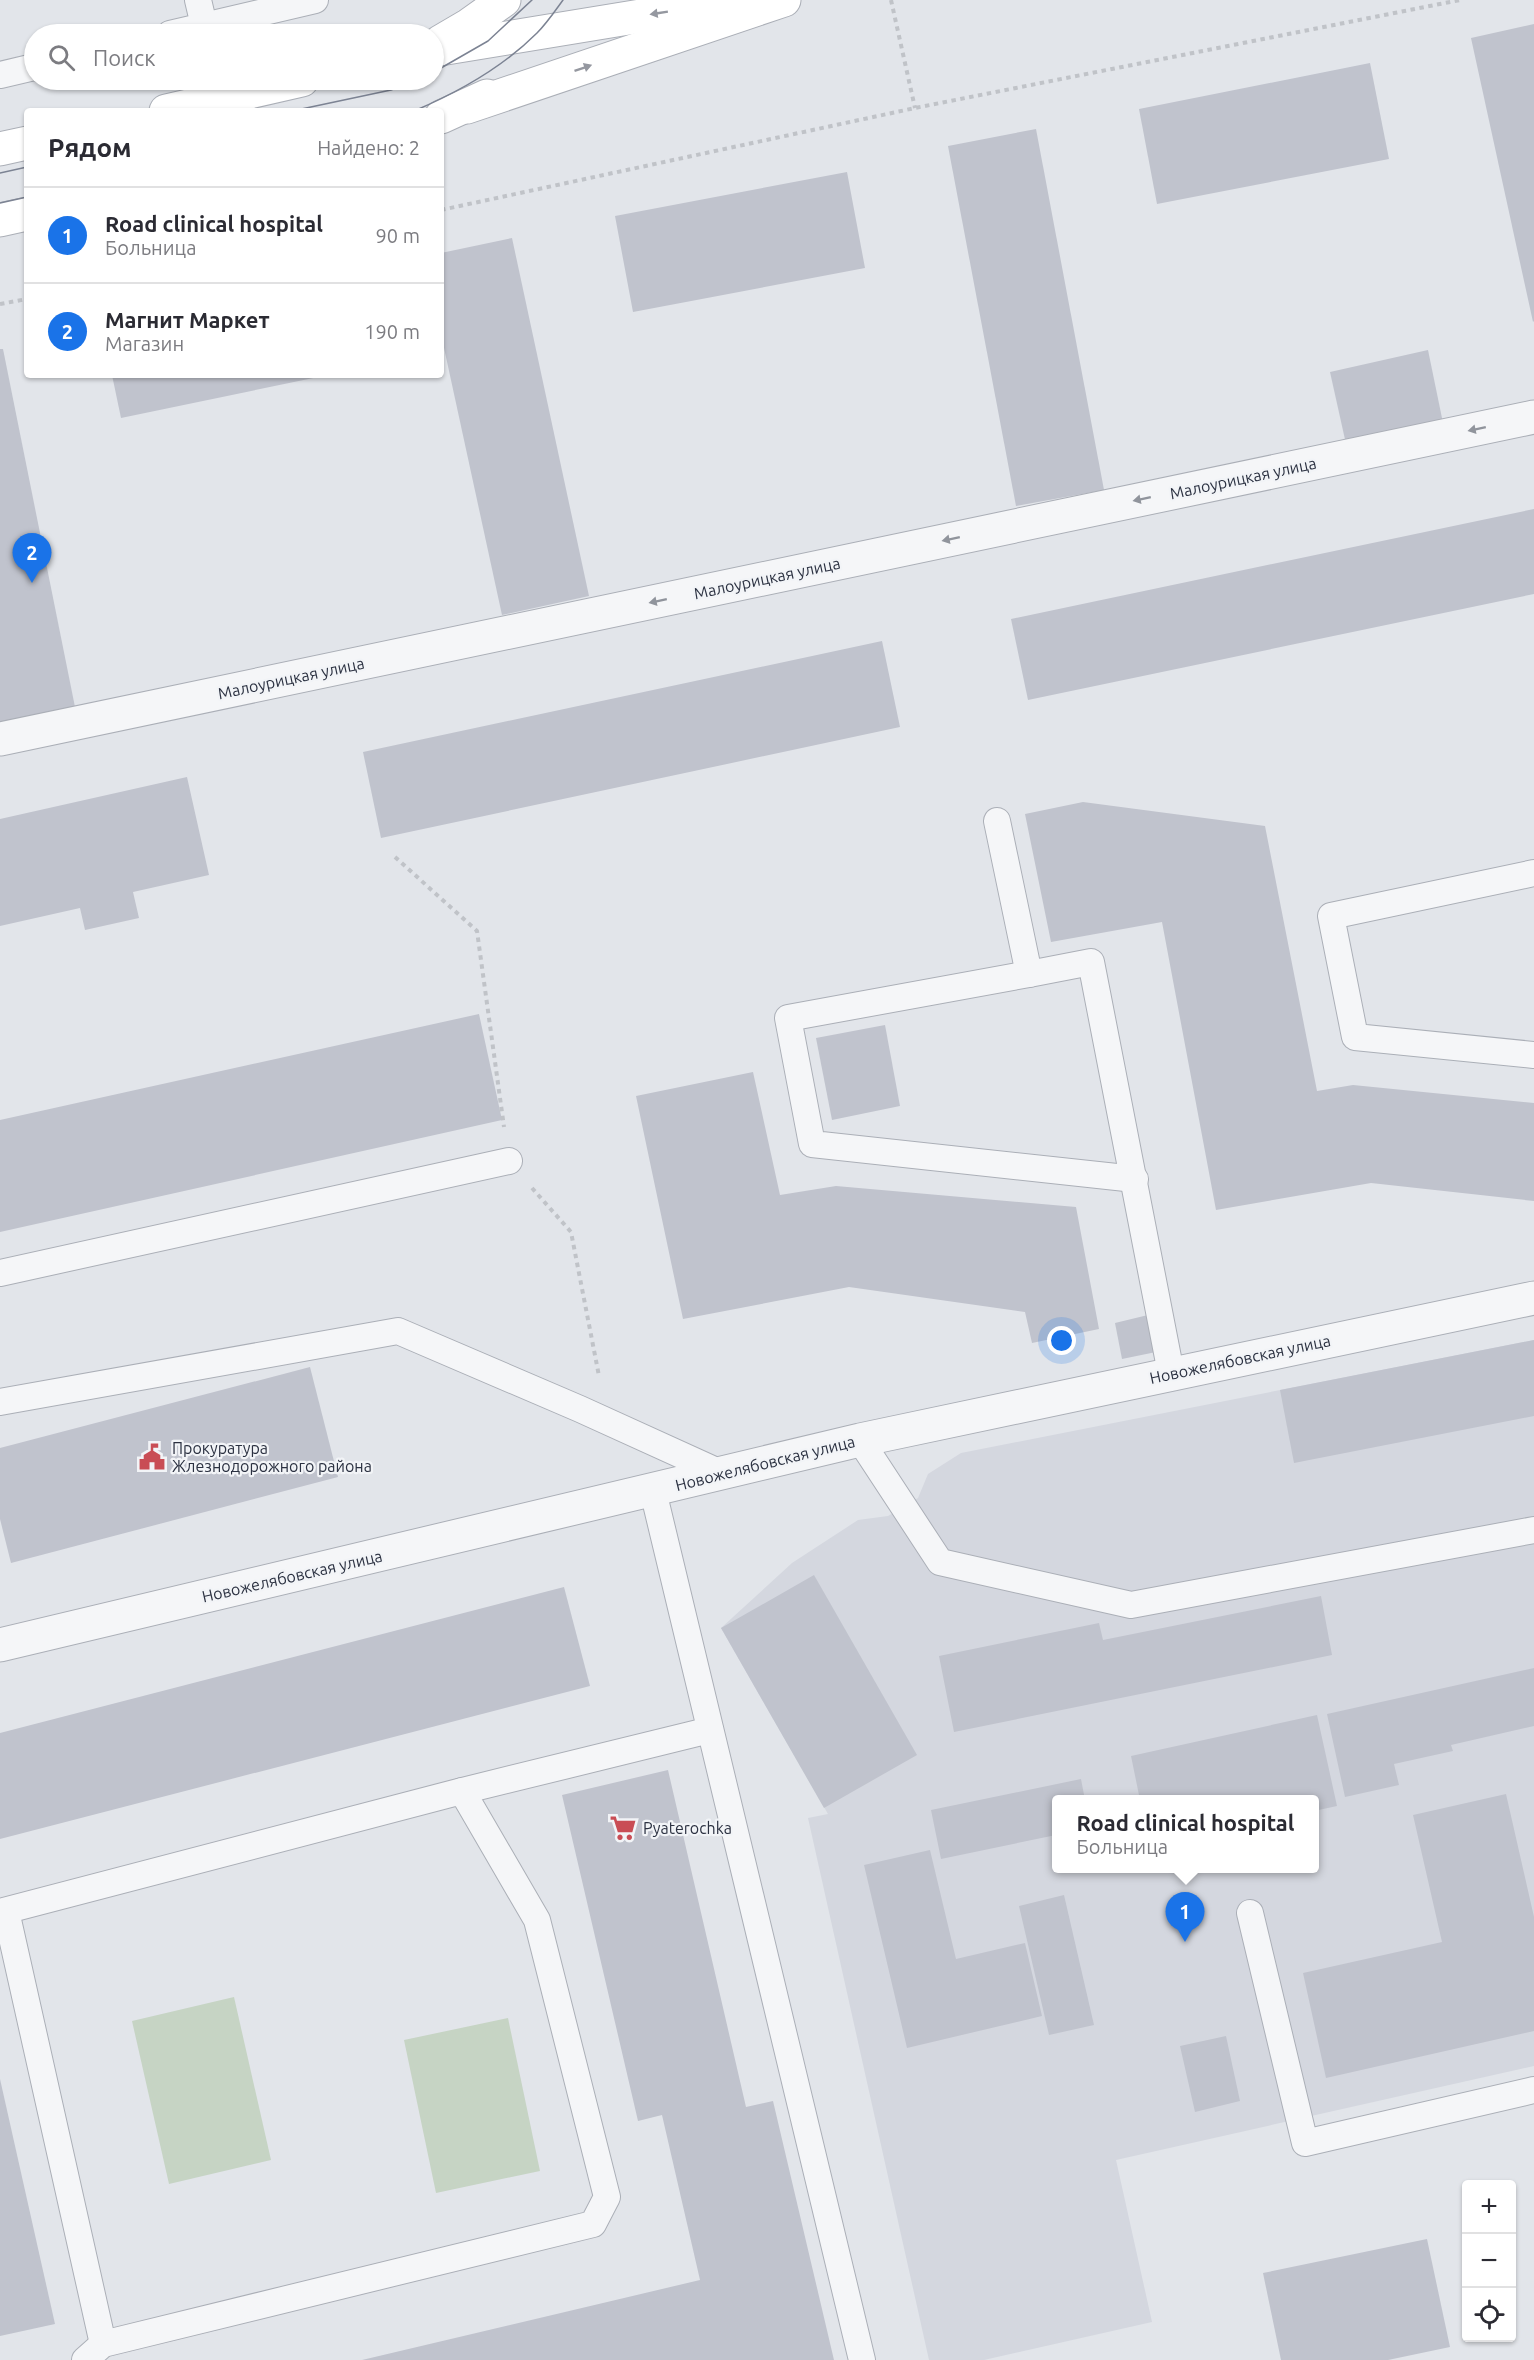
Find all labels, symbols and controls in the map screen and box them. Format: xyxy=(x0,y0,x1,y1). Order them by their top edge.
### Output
one-way arrow xyxy=(649,9,668,18)
search box xyxy=(24,24,444,90)
icon: search xyxy=(45,41,78,74)
text: Поиск xyxy=(93,45,156,70)
one-way arrow xyxy=(574,63,592,72)
text: Рядом xyxy=(48,133,132,162)
text: Найдено: 2 xyxy=(317,136,420,159)
text: Road clinical hospital xyxy=(105,211,323,236)
text: 1 xyxy=(62,224,73,247)
text: 90 m xyxy=(376,224,420,247)
text: Больница xyxy=(105,236,197,259)
text: Магнит Маркет xyxy=(105,307,270,332)
text: 2 xyxy=(62,320,73,343)
text: 190 m xyxy=(364,320,420,343)
text: Магазин xyxy=(105,332,184,355)
one-way arrow xyxy=(1467,425,1486,434)
street label: Малоурицкая улица xyxy=(1168,454,1318,502)
one-way arrow xyxy=(1132,495,1151,504)
pin: 2 xyxy=(12,534,51,583)
one-way arrow xyxy=(941,535,960,544)
street label: Малоурицкая улица xyxy=(692,554,842,602)
one-way arrow xyxy=(648,597,667,606)
street label: Малоурицкая улица xyxy=(216,654,366,702)
your location xyxy=(1047,1326,1076,1355)
street label: Новожелябовская улица xyxy=(1148,1331,1332,1387)
street label: Новожелябовская улица xyxy=(673,1432,857,1494)
place label: Прокуратура Жлезнодорожного района xyxy=(172,1439,372,1475)
public building icon: Прокуратура Жлезнодорожного района xyxy=(137,1442,167,1472)
street label: Новожелябовская улица xyxy=(200,1546,384,1606)
popup xyxy=(1052,1795,1319,1873)
text: Road clinical hospital xyxy=(1077,1810,1294,1835)
supermarket icon: Pyaterochka xyxy=(608,1813,638,1843)
place label: Pyaterochka xyxy=(643,1819,732,1837)
text: Больница xyxy=(1077,1835,1168,1858)
pin: 1 xyxy=(1166,1892,1204,1942)
map controls xyxy=(1462,2180,1516,2342)
button: + xyxy=(1462,2180,1516,2234)
button: − xyxy=(1462,2234,1516,2288)
button: locate xyxy=(1462,2288,1516,2342)

